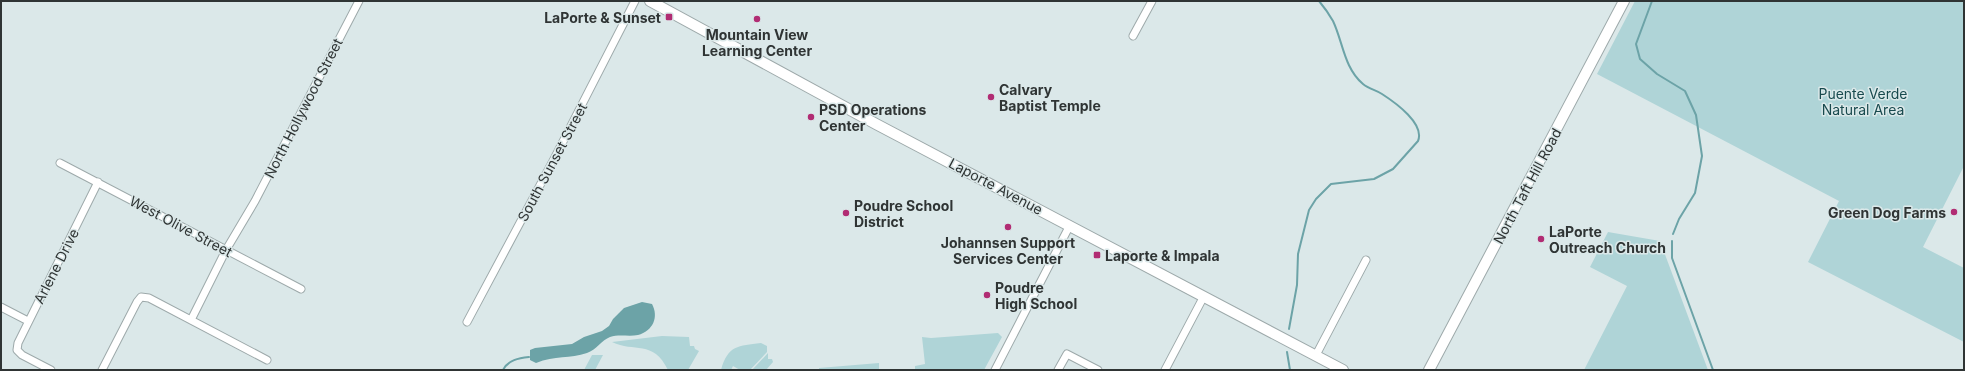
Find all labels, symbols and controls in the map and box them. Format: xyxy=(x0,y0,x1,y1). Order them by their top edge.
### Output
place label: LaPorte & Sunset xyxy=(544,9,661,26)
marker: LaPorte & Sunset xyxy=(664,12,674,22)
marker: Mountain View Learning Center xyxy=(752,14,762,24)
place label: Mountain View Learning Center xyxy=(702,26,812,59)
street label: North Hollywood Street xyxy=(260,35,346,181)
place label: Calvary Baptist Temple xyxy=(999,81,1101,114)
park label: Puente Verde Natural Area xyxy=(1818,85,1908,118)
marker: Calvary Baptist Temple xyxy=(986,92,996,102)
street label: South Sunset Street xyxy=(514,100,591,224)
place label: PSD Operations Center xyxy=(819,101,926,134)
marker: PSD Operations Center xyxy=(806,112,816,122)
street label: North Taft Hill Road xyxy=(1489,125,1565,247)
street label: Laporte Avenue xyxy=(946,154,1046,218)
street label: West Olive Street xyxy=(127,192,236,260)
place label: Poudre School District xyxy=(854,197,953,230)
place label: Green Dog Farms xyxy=(1828,204,1946,221)
marker: Green Dog Farms xyxy=(1949,207,1959,217)
marker: Poudre School District xyxy=(841,208,851,218)
marker: Johannsen Support Services Center xyxy=(1003,222,1013,232)
place label: LaPorte Outreach Church xyxy=(1549,223,1666,256)
street label: Arlene Drive xyxy=(30,226,82,306)
place label: Johannsen Support Services Center xyxy=(941,234,1075,267)
marker: LaPorte Outreach Church xyxy=(1536,234,1546,244)
place label: Laporte & Impala xyxy=(1105,247,1220,264)
marker: Laporte & Impala xyxy=(1092,250,1102,260)
place label: Poudre High School xyxy=(995,279,1077,312)
marker: Poudre High School xyxy=(982,290,992,300)

